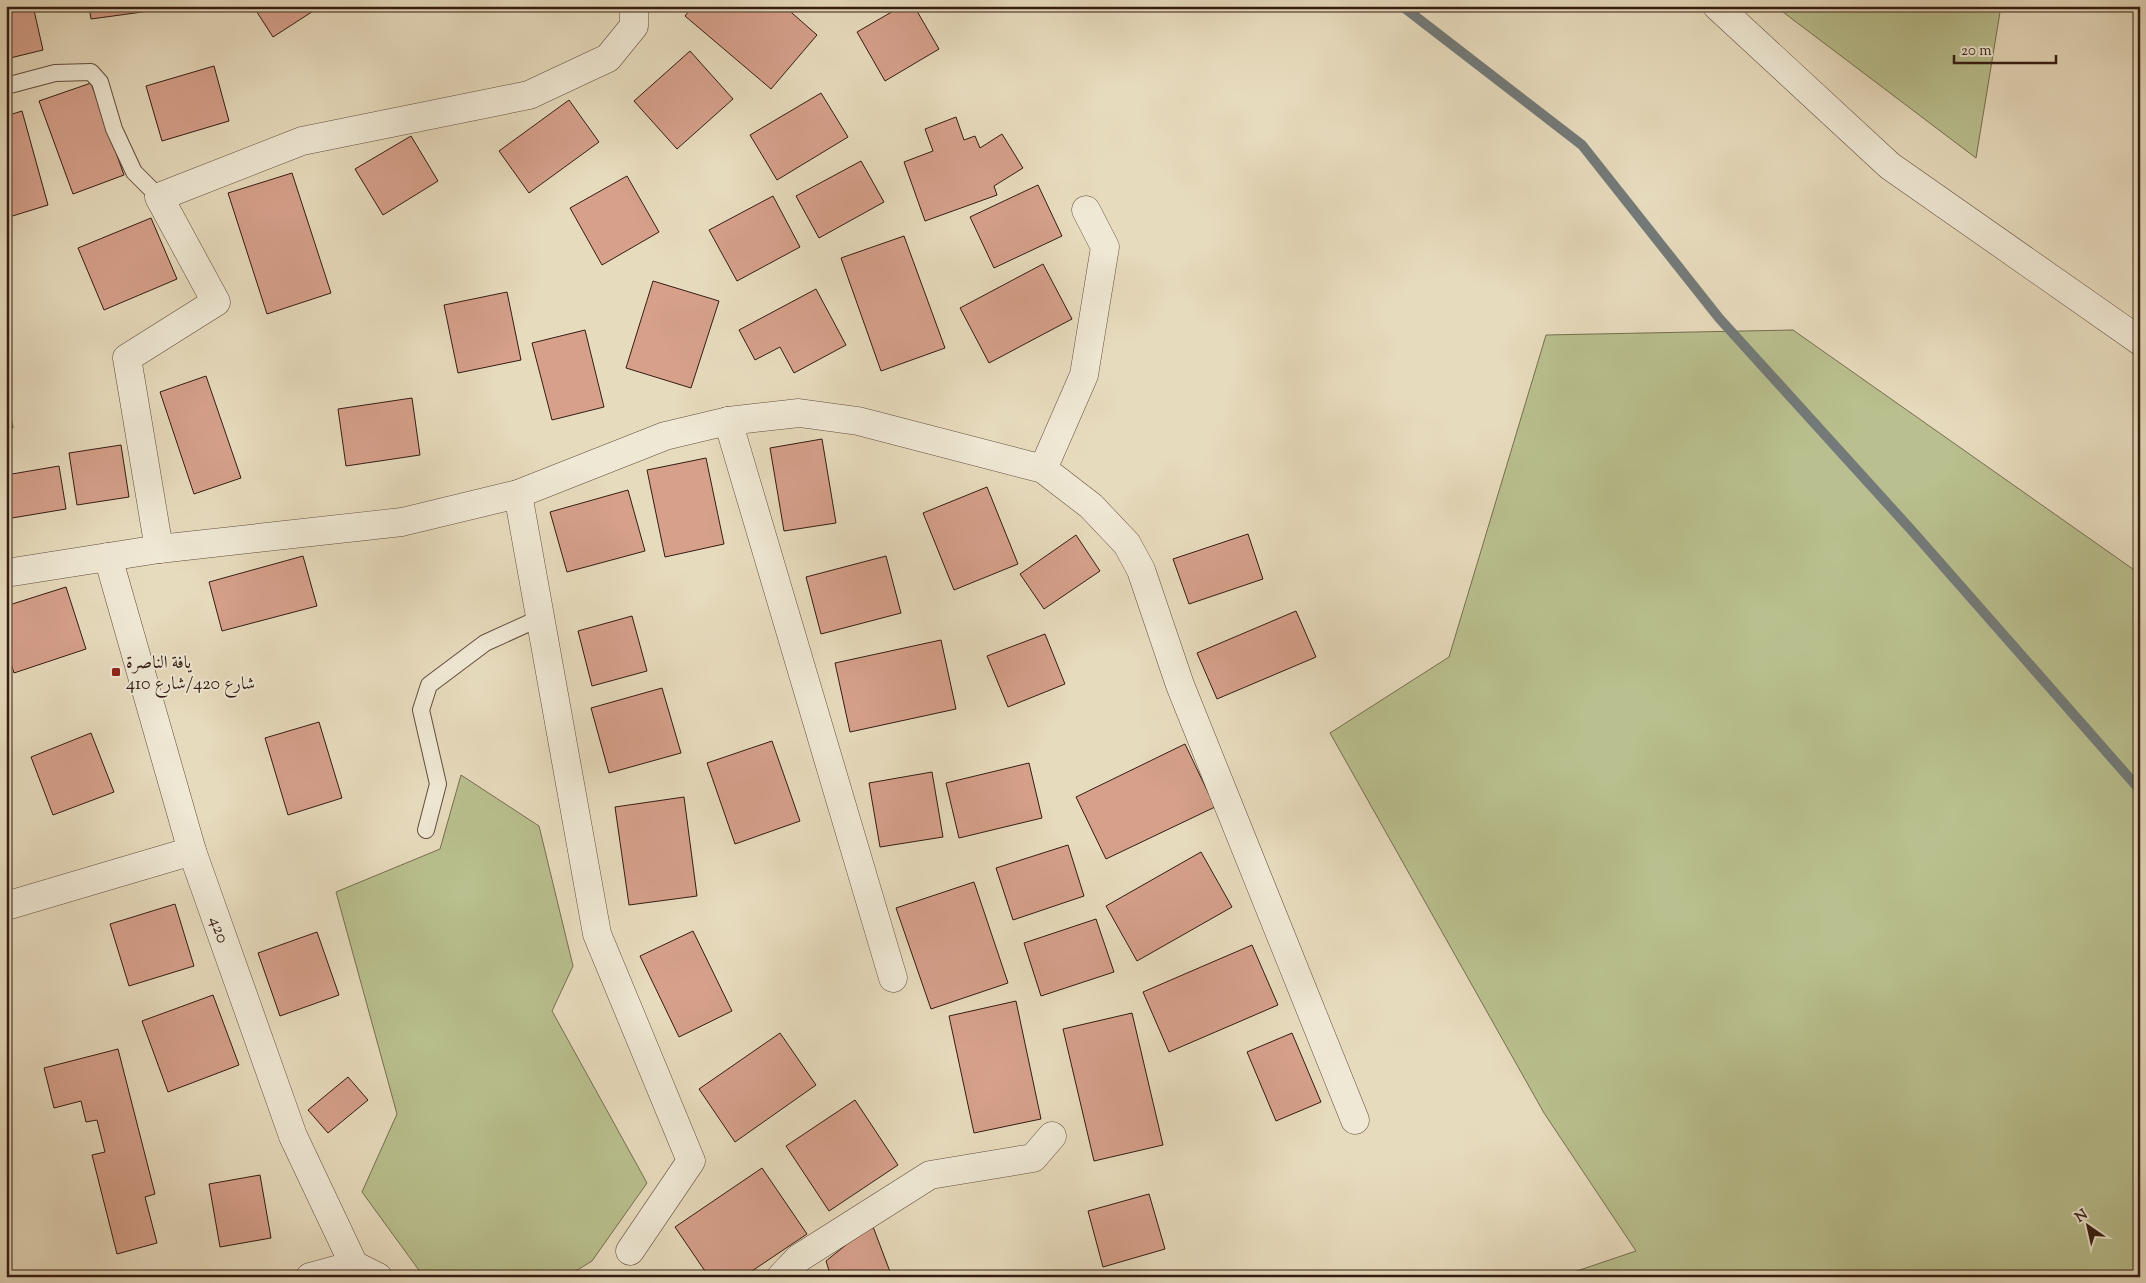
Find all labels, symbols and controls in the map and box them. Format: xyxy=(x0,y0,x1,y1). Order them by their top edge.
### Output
scale bar xyxy=(1954,32,2056,64)
text: 20 m xyxy=(1961,41,1992,62)
place label: يافة الناصرة شارع 420/شارع 410 xyxy=(126,651,255,698)
marker: يافة الناصرة شارع 420/شارع 410 xyxy=(110,666,122,678)
street label: 420 xyxy=(201,913,235,947)
north arrow xyxy=(2064,1200,2114,1250)
text: N xyxy=(2072,1205,2092,1228)

